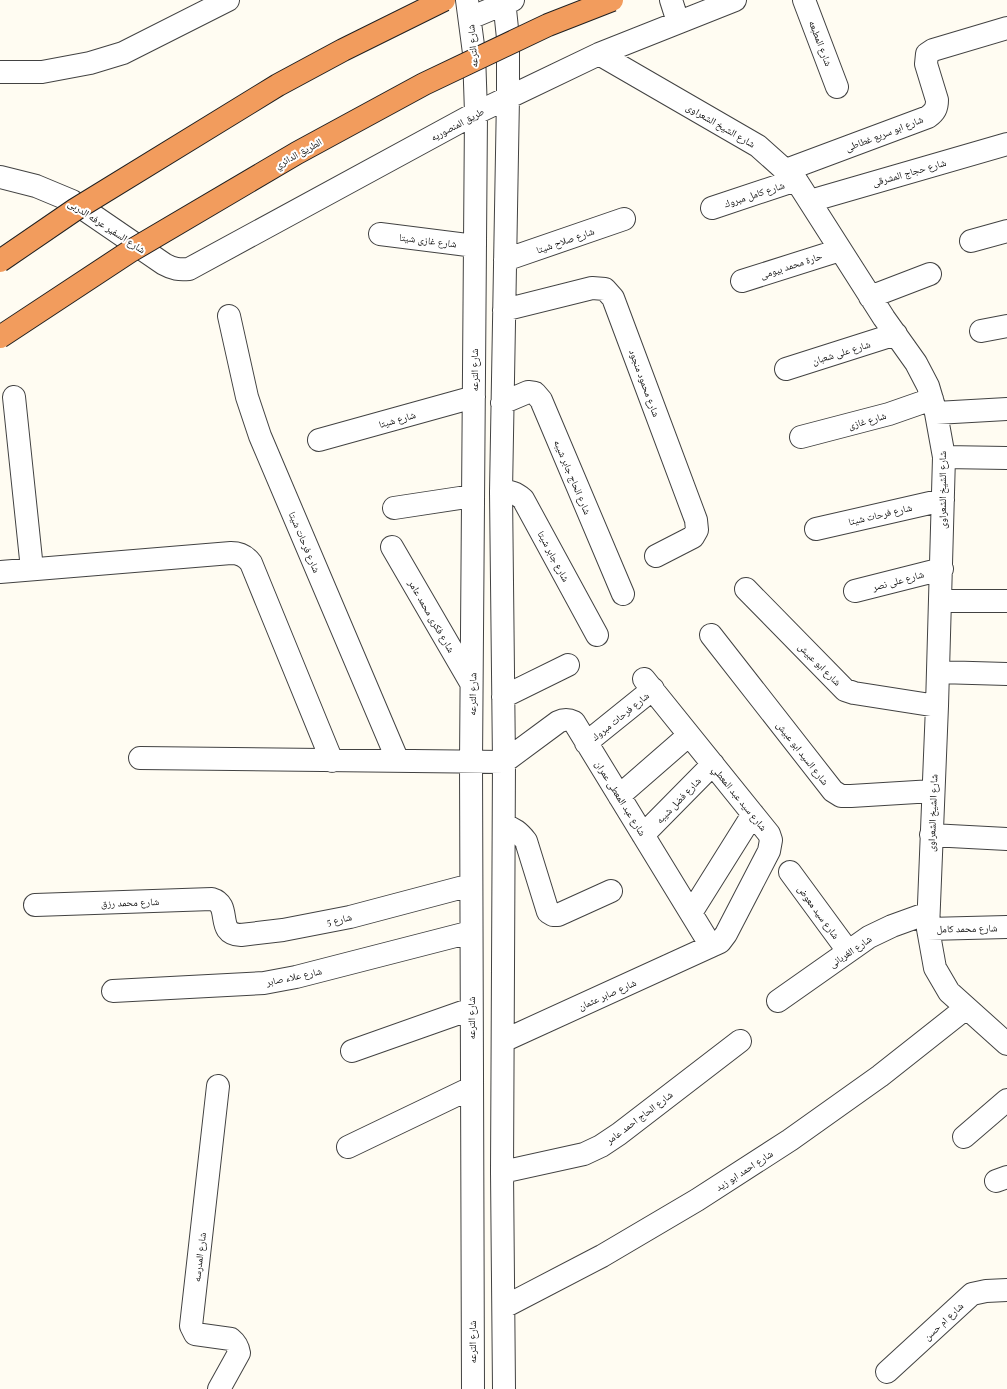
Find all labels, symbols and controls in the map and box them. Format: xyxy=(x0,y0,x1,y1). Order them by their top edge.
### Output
street label: شارع المطبعه xyxy=(806,18,836,68)
street label: شارع الترعه xyxy=(463,23,481,68)
street label: شارع الشيخ الشعراوى xyxy=(684,99,759,151)
street label: طريق المنصوريه xyxy=(428,104,487,144)
street label: شارع ابو سريع غطاطى xyxy=(843,112,925,154)
street label: الطريق الدائري xyxy=(272,134,325,173)
street label: شارع حجاج المشرقى xyxy=(870,155,948,189)
street label: شارع كامل مبروك xyxy=(722,177,786,210)
street label: شارع السفير عرفه الدربى xyxy=(66,196,149,257)
street label: شارع صلاح شيتا xyxy=(534,223,596,256)
street label: شارع غازى شيتا xyxy=(398,230,458,251)
street label: حارة محمد بيومى xyxy=(758,248,824,282)
street label: شارع على شعبان xyxy=(810,336,872,368)
street label: شارع محمود منجود xyxy=(626,347,664,419)
street label: شارع الترعه xyxy=(467,348,481,392)
street label: شارع شيتا xyxy=(377,407,418,431)
street label: شارع غازى xyxy=(846,408,888,432)
street label: شارع الحاج جابر شيبه xyxy=(551,438,595,517)
street label: شارع الشيخ الشعراوى xyxy=(935,451,949,529)
street label: شارع فرحات شيتا xyxy=(847,500,914,528)
street label: شارع فرحات شيتا xyxy=(286,509,324,575)
street label: شارع جابر شيتا xyxy=(535,528,574,584)
street label: شارع على نصر xyxy=(870,566,926,594)
street label: شارع فكرى محمد عامر xyxy=(405,576,459,655)
street label: شارع ابو عبيش xyxy=(795,639,845,689)
street label: شارع الترعه xyxy=(465,672,479,716)
street label: شارع فرحات مبروك xyxy=(588,688,652,744)
street label: شارع السيد ابو عبيش xyxy=(774,718,833,788)
street label: شارع عبد المعطى عمران xyxy=(592,758,650,839)
street label: شارع سيد عبد المعطي xyxy=(708,762,771,835)
street label: شارع فضل شيبه xyxy=(652,773,704,826)
street label: شارع الشيخ الشعراوى xyxy=(924,773,940,852)
street label: شارع سيد معوض xyxy=(795,882,843,942)
street label: شارع محمد رزق xyxy=(101,894,160,910)
street label: شارع 5 xyxy=(325,909,353,929)
street label: شارع محمد كامل xyxy=(936,920,998,936)
street label: شارع الغربانى xyxy=(826,931,875,971)
street label: شارع علاء صابر xyxy=(264,963,324,989)
street label: شارع صابر عثمان xyxy=(576,975,639,1013)
street label: شارع الترعه xyxy=(464,996,478,1040)
street label: شارع الحاج احمد عامر xyxy=(602,1087,676,1147)
street label: شارع احمد ابو زيد xyxy=(713,1146,776,1194)
street label: شارع المدرسه xyxy=(189,1231,209,1283)
street label: شارع ام حسن xyxy=(920,1299,967,1344)
street label: شارع الترعه xyxy=(465,1320,479,1364)

